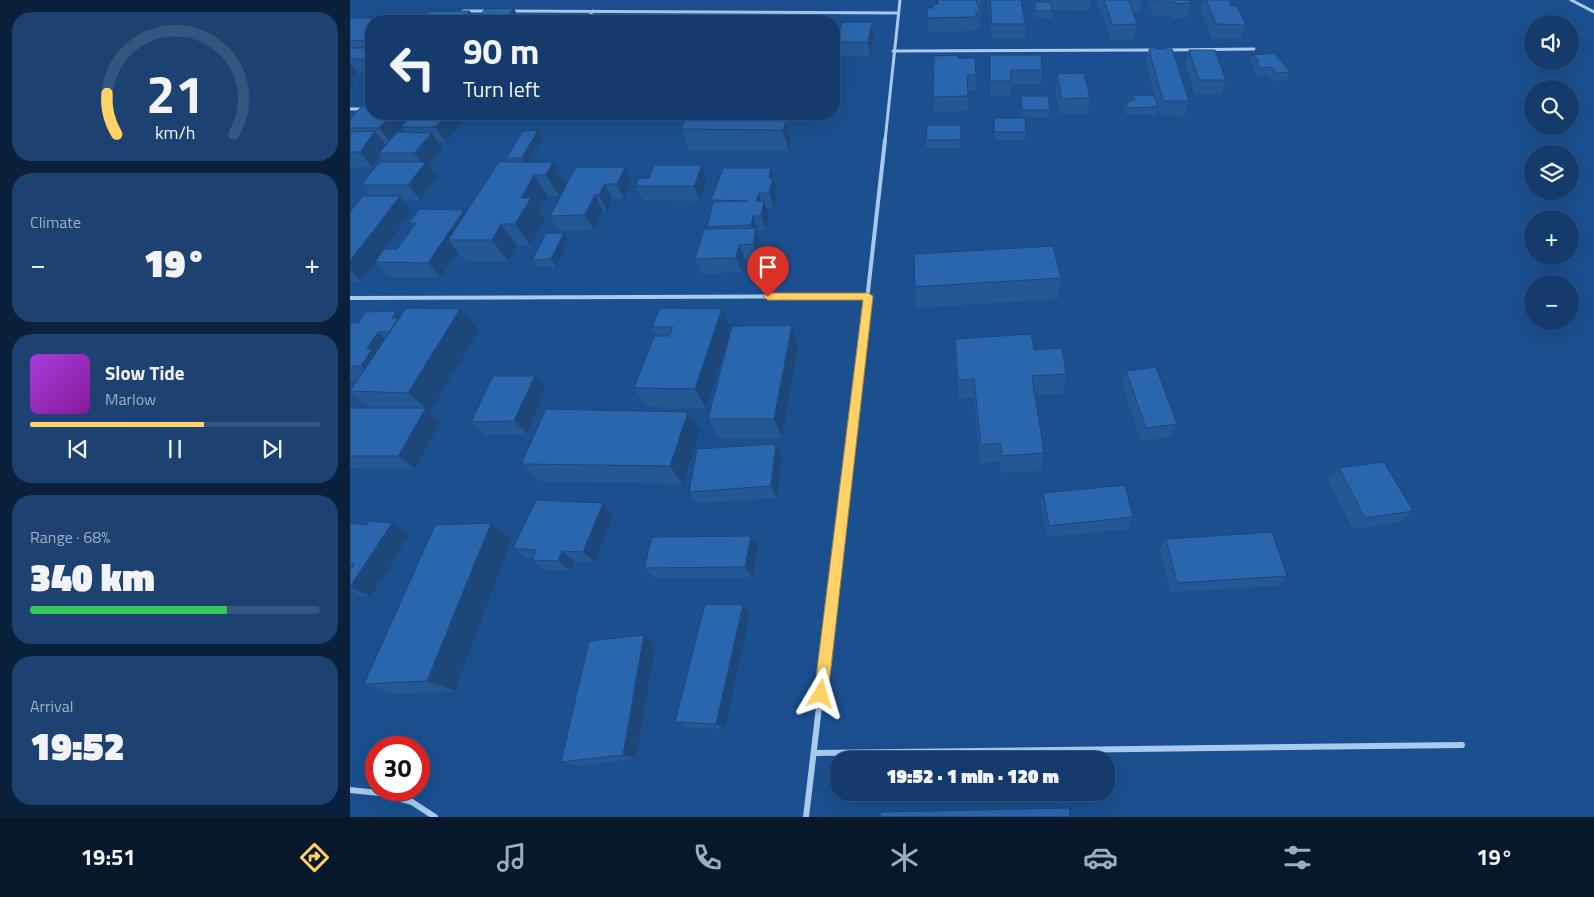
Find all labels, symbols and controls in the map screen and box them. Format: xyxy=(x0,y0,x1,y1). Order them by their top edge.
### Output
map controls xyxy=(1524,15,1579,330)
button: sound xyxy=(1524,15,1579,70)
text: 90 m xyxy=(463,24,539,78)
icon: left xyxy=(380,35,445,100)
text: 21 xyxy=(146,54,204,133)
text: Turn left xyxy=(463,72,540,106)
button: search xyxy=(1524,80,1579,135)
text: km/h xyxy=(155,119,195,146)
button: layers xyxy=(1524,145,1579,200)
text: Climate xyxy=(30,210,81,234)
button: + xyxy=(1524,210,1579,265)
text: 19° xyxy=(144,234,206,292)
text: − xyxy=(30,242,46,285)
text: + xyxy=(304,242,320,285)
pin xyxy=(747,246,789,297)
icon: arrive xyxy=(754,253,782,281)
button: − xyxy=(1524,275,1579,330)
text: Slow Tide xyxy=(105,358,184,387)
text: Marlow xyxy=(105,387,156,411)
icon: previous xyxy=(64,435,92,463)
icon: pause xyxy=(161,435,189,463)
icon: next xyxy=(258,435,286,463)
text: Range · 68% xyxy=(30,525,110,549)
text: 340 km xyxy=(30,548,155,606)
position arrow xyxy=(794,667,846,719)
text: Arrival xyxy=(30,694,73,718)
text: 19:52 xyxy=(30,717,125,775)
speed limit sign: 30 xyxy=(365,736,430,801)
text: 19:52 · 1 min · 120 m xyxy=(886,761,1059,790)
text: 19:51 xyxy=(81,840,136,874)
icon: directions xyxy=(297,840,332,875)
icon: music xyxy=(494,840,529,875)
icon: phone xyxy=(690,840,725,875)
icon: climate xyxy=(887,840,922,875)
icon: car xyxy=(1083,840,1118,875)
icon: filters xyxy=(1280,840,1315,875)
text: 19° xyxy=(1476,840,1513,874)

